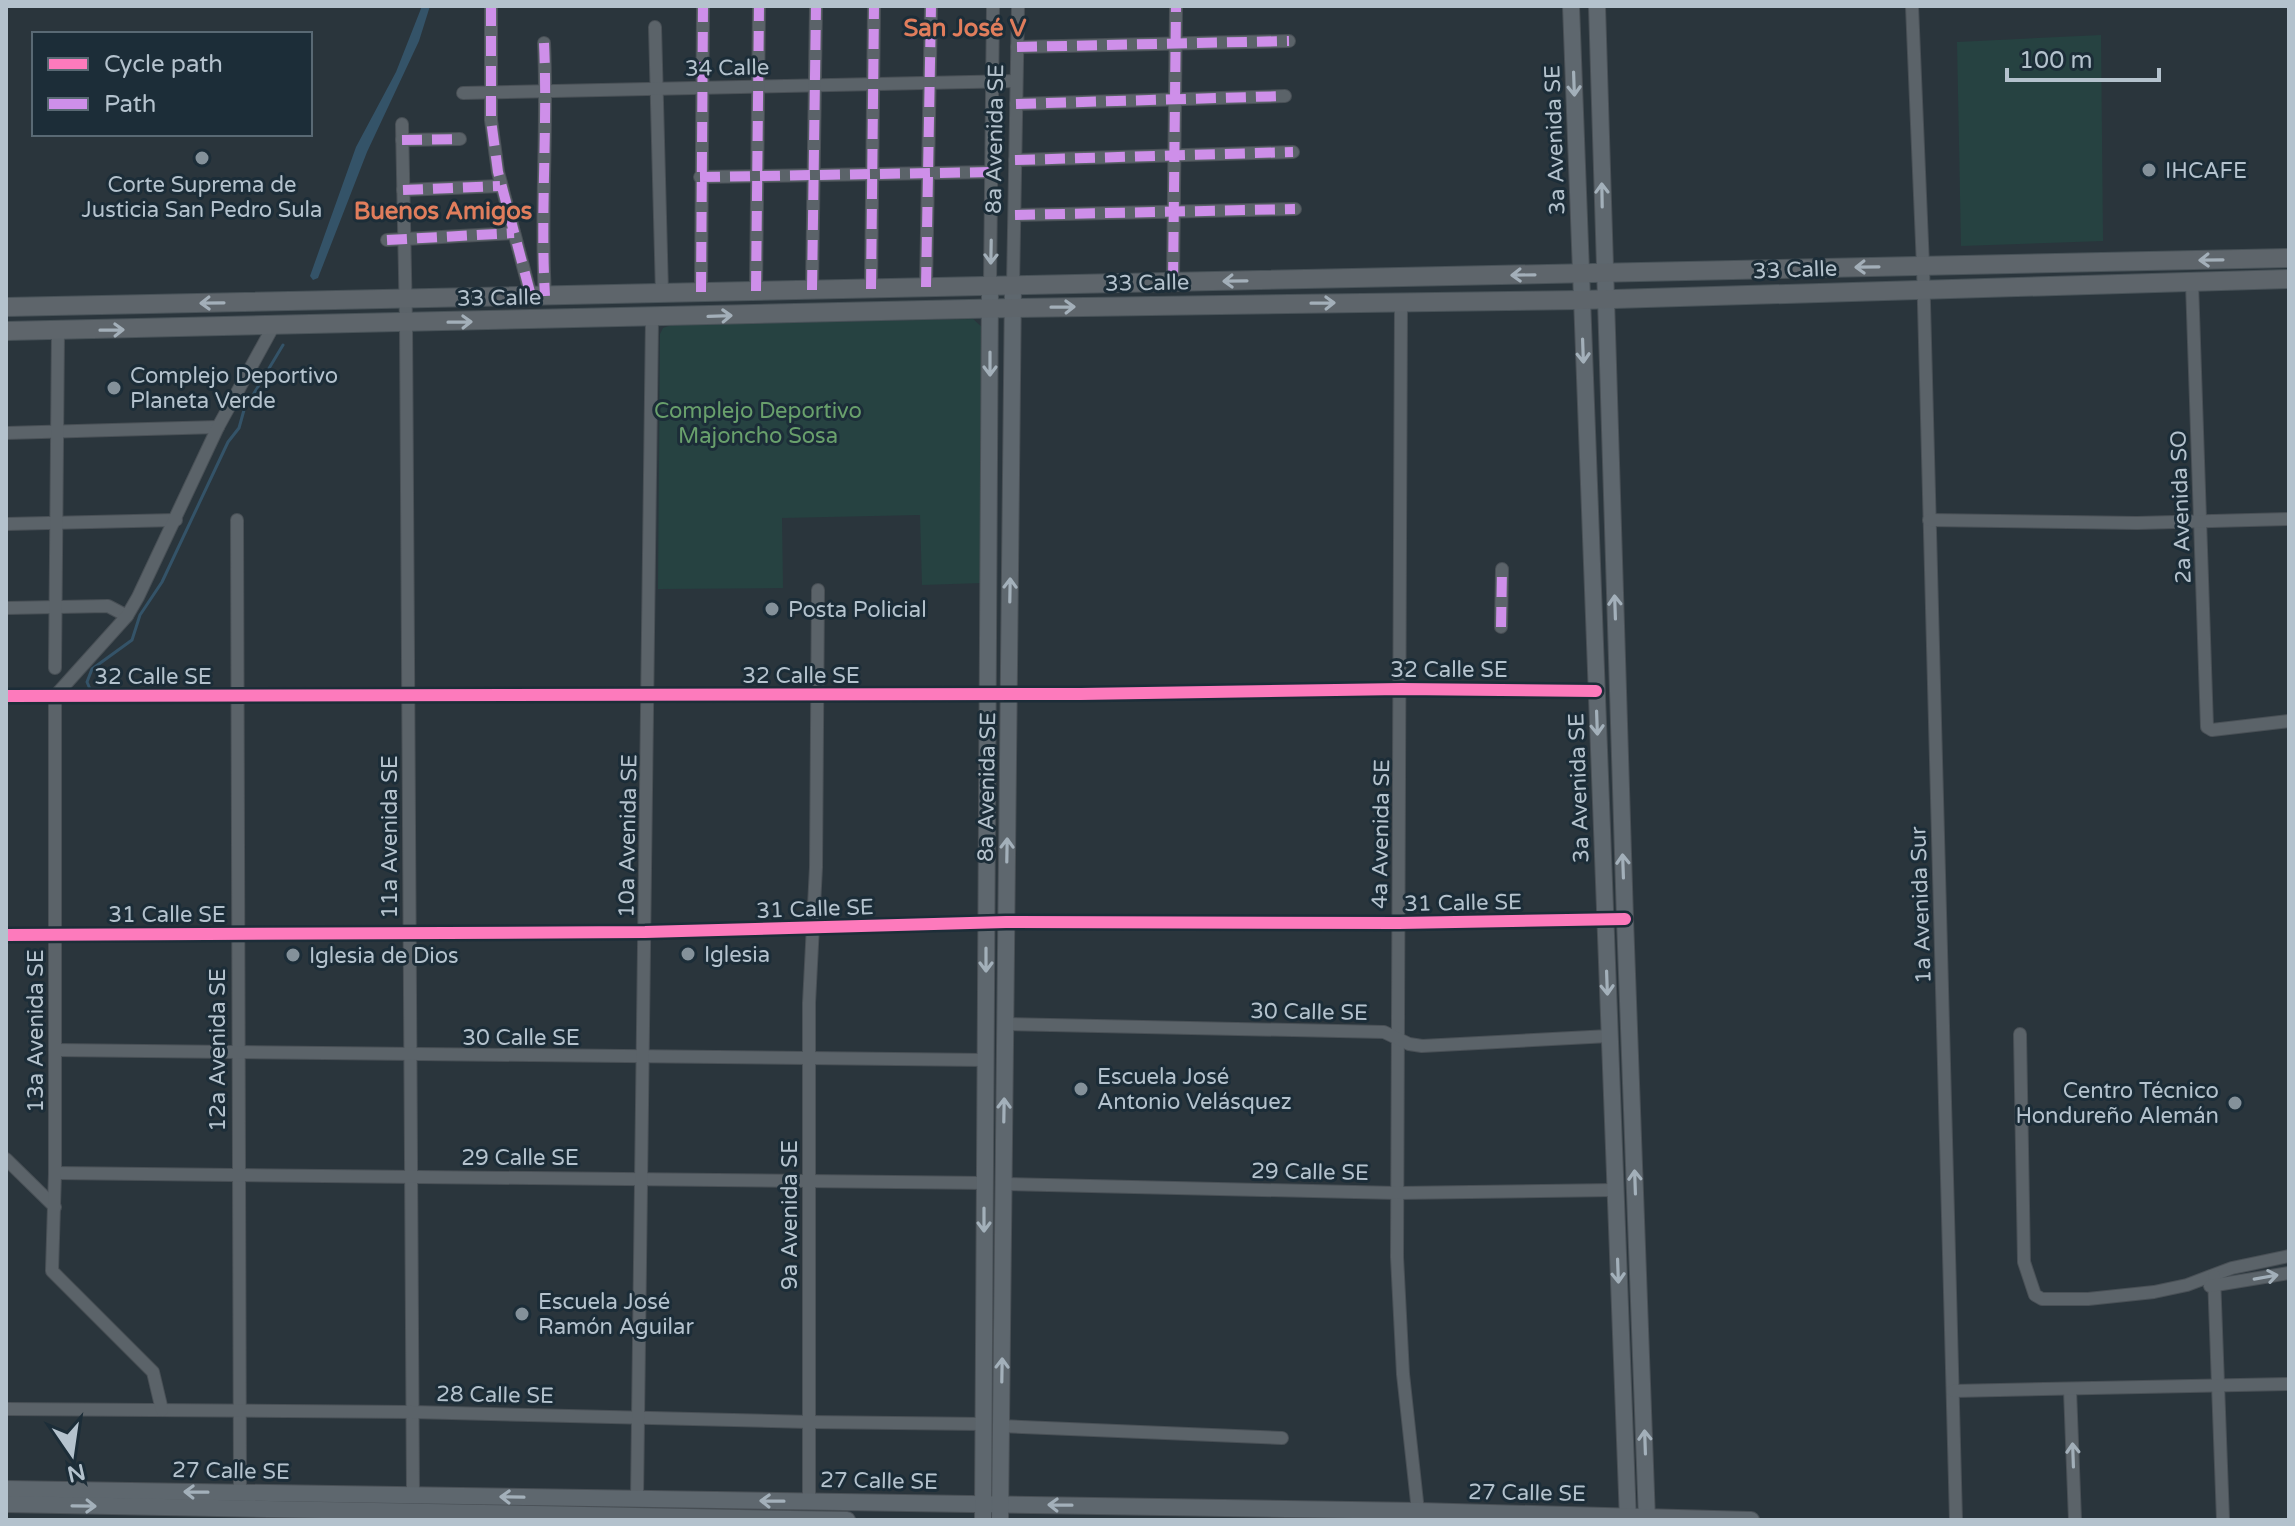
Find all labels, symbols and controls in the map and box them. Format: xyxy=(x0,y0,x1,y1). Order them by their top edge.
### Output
district label: San José V xyxy=(904,14,1027,43)
legend xyxy=(32,32,312,136)
scale bar xyxy=(2007,32,2159,82)
text: 100 m xyxy=(2019,46,2093,75)
text: Cycle path xyxy=(104,50,223,79)
street label: 34 Calle xyxy=(685,54,769,82)
street label: 8a Avenida SE xyxy=(981,64,1009,214)
street label: 3a Avenida SE xyxy=(1539,65,1571,215)
one-way arrow xyxy=(1567,70,1582,97)
text: Path xyxy=(104,90,157,119)
marker: Corte Suprema de Justicia San Pedro Sula xyxy=(193,149,211,167)
place label: IHCAFE xyxy=(2165,158,2247,184)
marker: IHCAFE xyxy=(2140,161,2158,179)
place label: Corte Suprema de Justicia San Pedro Sula xyxy=(82,172,322,223)
one-way arrow xyxy=(1594,182,1609,209)
district label: Buenos Amigos xyxy=(354,197,532,226)
one-way arrow xyxy=(983,238,999,265)
one-way arrow xyxy=(2198,252,2225,267)
street label: 33 Calle xyxy=(1752,256,1838,284)
one-way arrow xyxy=(1854,259,1881,275)
one-way arrow xyxy=(1510,267,1537,282)
street label: 33 Calle xyxy=(1105,269,1189,297)
one-way arrow xyxy=(1222,273,1249,288)
street label: 33 Calle xyxy=(457,284,541,312)
one-way arrow xyxy=(199,295,226,311)
one-way arrow xyxy=(1309,295,1336,310)
one-way arrow xyxy=(1049,300,1076,315)
one-way arrow xyxy=(706,309,733,324)
one-way arrow xyxy=(446,314,473,329)
one-way arrow xyxy=(98,322,125,337)
one-way arrow xyxy=(1576,337,1591,364)
one-way arrow xyxy=(982,350,998,377)
place label: Complejo Deportivo Planeta Verde xyxy=(130,363,338,414)
marker: Complejo Deportivo Planeta Verde xyxy=(105,379,123,397)
park label: Complejo Deportivo Majoncho Sosa xyxy=(654,398,862,449)
street label: 2a Avenida SO xyxy=(2165,430,2197,584)
one-way arrow xyxy=(1002,577,1017,604)
one-way arrow xyxy=(1607,594,1623,621)
place label: Posta Policial xyxy=(788,597,927,623)
marker: Posta Policial xyxy=(763,600,781,618)
street label: 32 Calle SE xyxy=(1390,657,1508,683)
street label: 32 Calle SE xyxy=(742,663,860,689)
street label: 32 Calle SE xyxy=(94,664,212,690)
one-way arrow xyxy=(1590,709,1605,736)
street label: 8a Avenida SE xyxy=(973,712,1001,862)
street label: 3a Avenida SE xyxy=(1563,713,1595,863)
street label: 10a Avenida SE xyxy=(614,754,642,918)
street label: 11a Avenida SE xyxy=(377,755,403,919)
street label: 4a Avenida SE xyxy=(1367,759,1395,909)
street label: 1a Avenida Sur xyxy=(1905,825,1937,984)
one-way arrow xyxy=(999,837,1015,864)
one-way arrow xyxy=(1616,853,1631,880)
street label: 31 Calle SE xyxy=(1404,889,1522,917)
street label: 31 Calle SE xyxy=(756,894,874,924)
street label: 31 Calle SE xyxy=(108,902,226,928)
place label: Iglesia xyxy=(704,942,770,968)
place label: Iglesia de Dios xyxy=(309,943,459,969)
marker: Iglesia xyxy=(679,945,697,963)
marker: Iglesia de Dios xyxy=(284,946,302,964)
one-way arrow xyxy=(978,946,994,973)
street label: 13a Avenida SE xyxy=(23,949,49,1113)
street label: 12a Avenida SE xyxy=(205,968,231,1132)
one-way arrow xyxy=(1600,969,1615,996)
street label: 30 Calle SE xyxy=(1250,998,1368,1026)
street label: 30 Calle SE xyxy=(462,1025,580,1051)
place label: Escuela José Antonio Velásquez xyxy=(1097,1064,1292,1115)
place label: Centro Técnico Hondureño Alemán xyxy=(2015,1078,2219,1129)
marker: Escuela José Antonio Velásquez xyxy=(1072,1080,1090,1098)
marker: Centro Técnico Hondureño Alemán xyxy=(2226,1094,2244,1112)
one-way arrow xyxy=(996,1097,1012,1124)
street label: 9a Avenida SE xyxy=(777,1140,803,1290)
street label: 29 Calle SE xyxy=(461,1145,579,1171)
street label: 29 Calle SE xyxy=(1251,1158,1369,1186)
one-way arrow xyxy=(1628,1169,1643,1196)
one-way arrow xyxy=(976,1206,992,1233)
one-way arrow xyxy=(1611,1257,1626,1284)
one-way arrow xyxy=(2252,1269,2278,1284)
place label: Escuela José Ramón Aguilar xyxy=(538,1289,694,1340)
marker: Escuela José Ramón Aguilar xyxy=(513,1305,531,1323)
one-way arrow xyxy=(994,1357,1009,1384)
street label: 28 Calle SE xyxy=(436,1381,554,1409)
north arrow xyxy=(32,1414,112,1494)
one-way arrow xyxy=(1637,1429,1652,1456)
one-way arrow xyxy=(2065,1442,2080,1469)
street label: 27 Calle SE xyxy=(172,1457,290,1485)
text: N xyxy=(65,1458,88,1487)
street label: 27 Calle SE xyxy=(820,1467,938,1495)
street label: 27 Calle SE xyxy=(1468,1479,1586,1507)
one-way arrow xyxy=(183,1484,210,1500)
one-way arrow xyxy=(499,1489,526,1505)
one-way arrow xyxy=(759,1493,786,1509)
one-way arrow xyxy=(70,1498,97,1513)
one-way arrow xyxy=(1047,1498,1074,1513)

